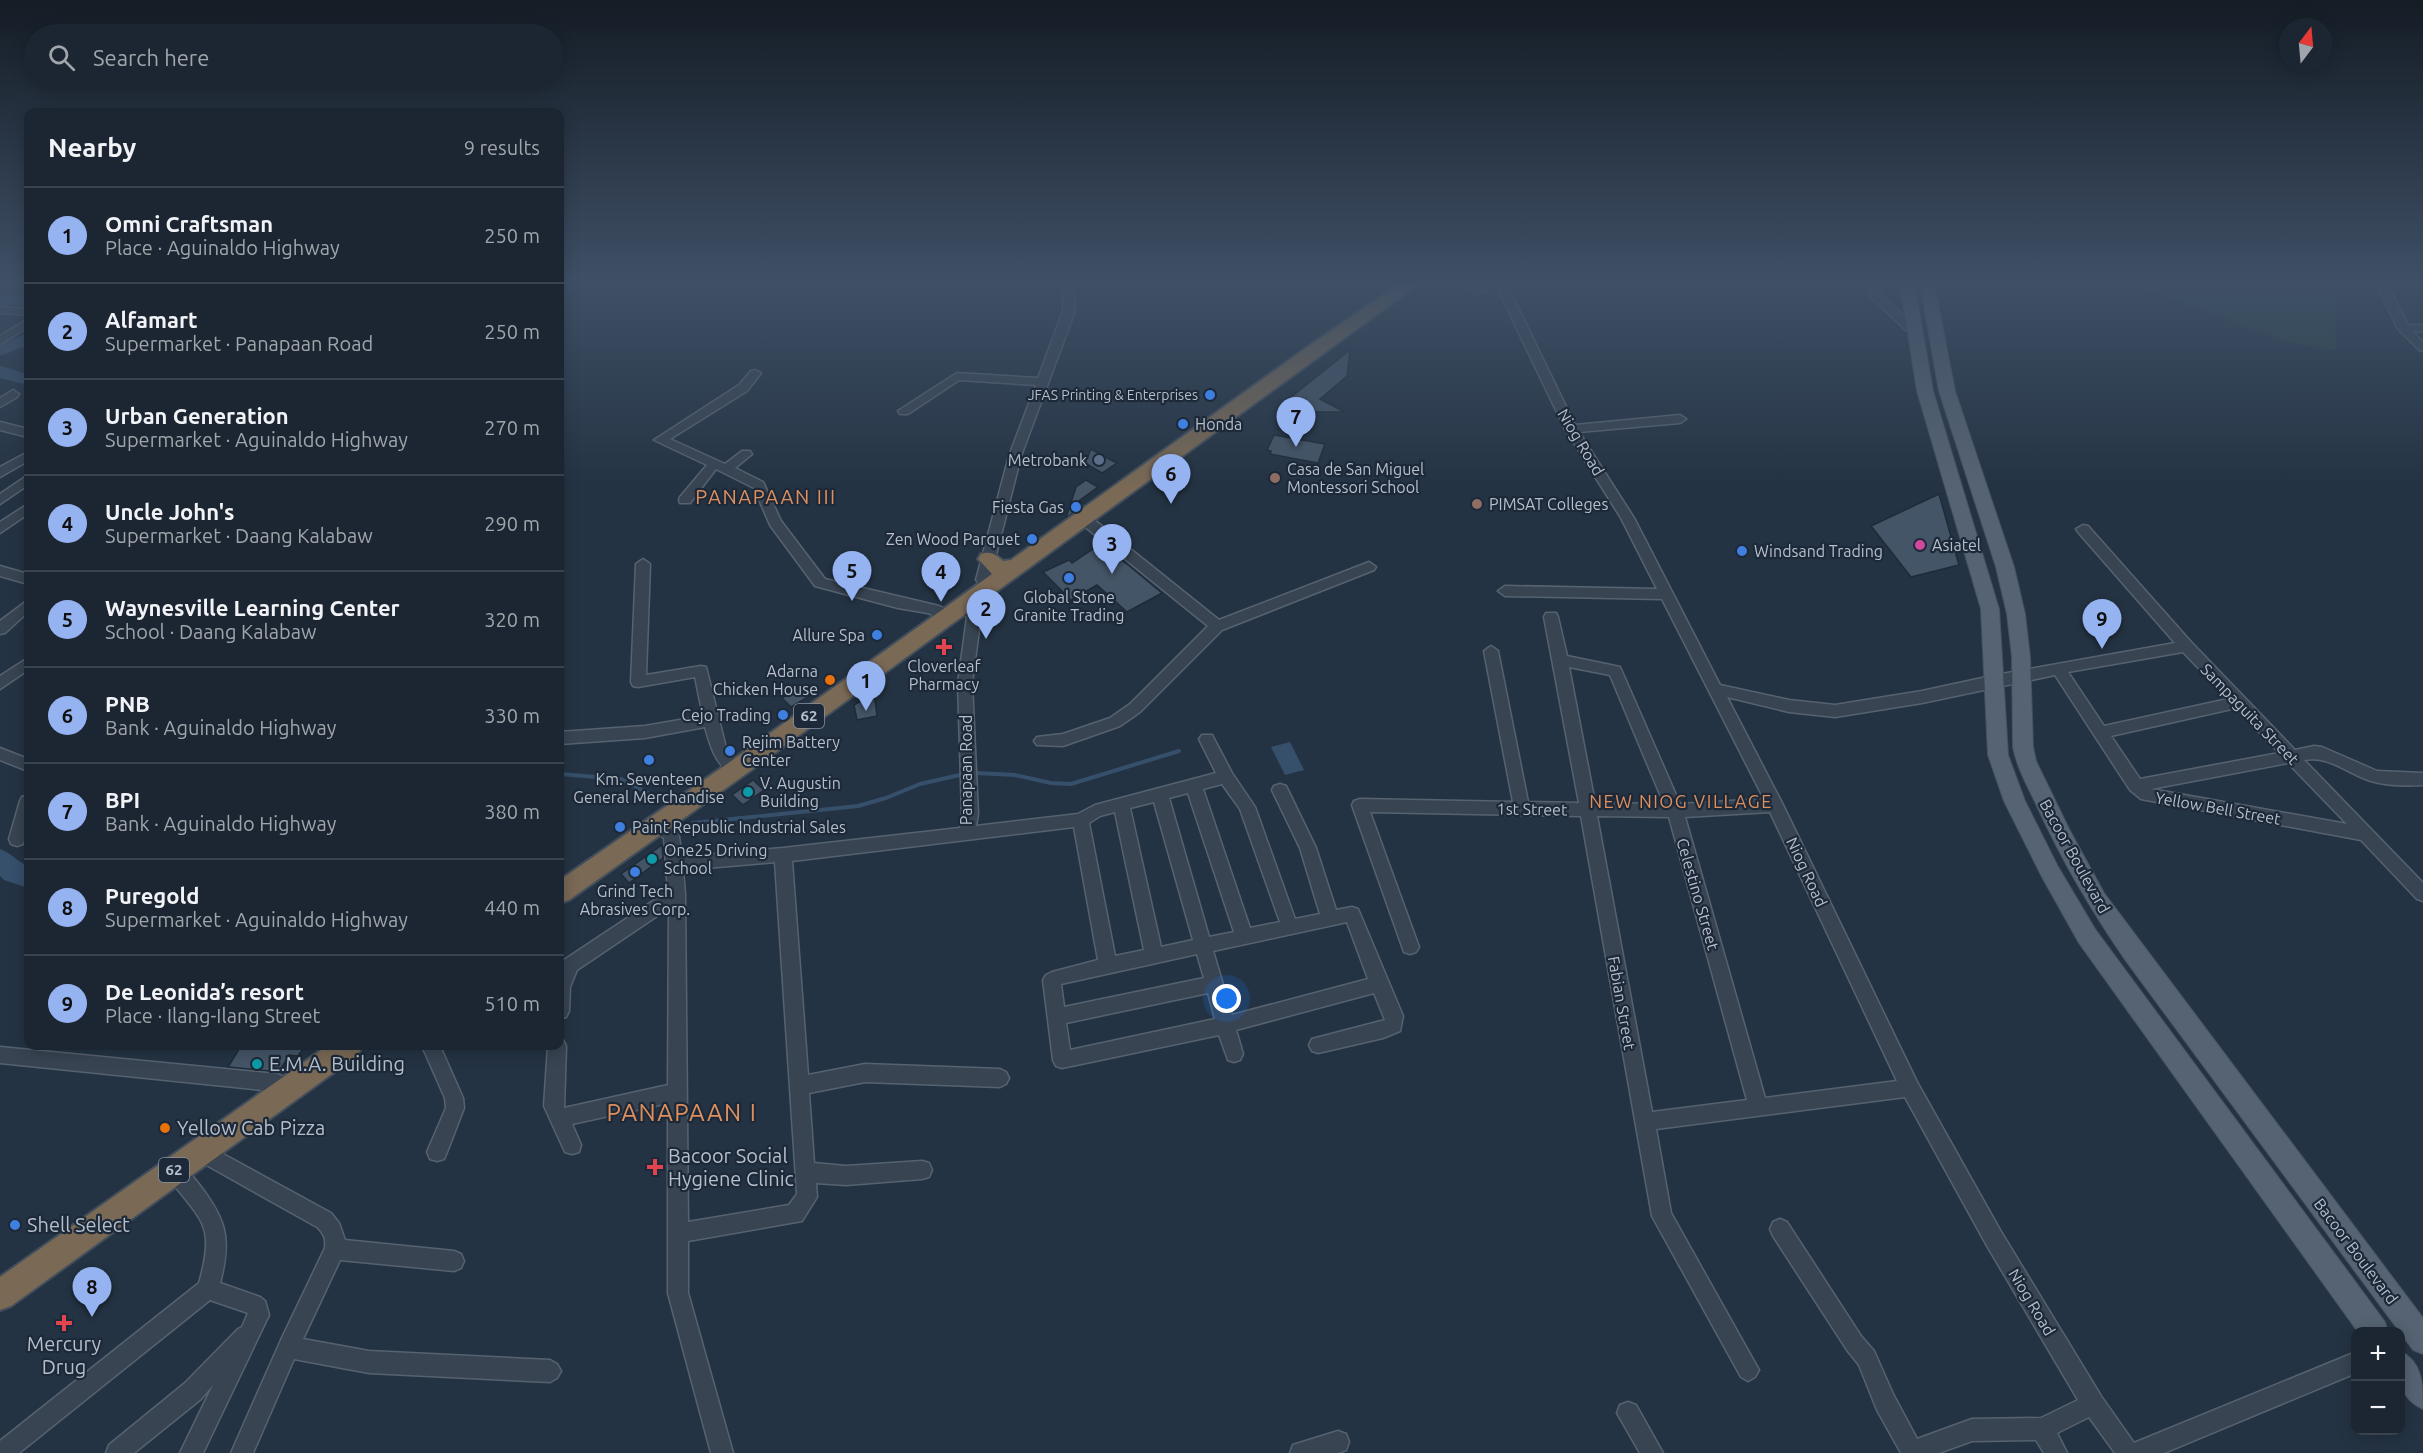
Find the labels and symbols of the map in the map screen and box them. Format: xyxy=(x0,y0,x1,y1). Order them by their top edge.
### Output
north arrow xyxy=(2279,18,2333,72)
place label: JFAS Printing & Enterprises xyxy=(1028,387,1198,403)
marker: JFAS Printing & Enterprises xyxy=(1203,388,1217,402)
pin: 7 xyxy=(1276,398,1316,447)
street label: Niog Road xyxy=(1554,405,1608,479)
place label: Honda xyxy=(1195,415,1242,433)
marker: Honda xyxy=(1176,417,1190,431)
place label: Metrobank xyxy=(1008,451,1087,469)
marker: Metrobank xyxy=(1092,453,1106,467)
pin: 6 xyxy=(1152,454,1190,504)
place label: Casa de San Miguel Montessori School xyxy=(1287,460,1424,496)
marker: Casa de San Miguel Montessori School xyxy=(1268,471,1282,485)
district label: PANAPAAN III xyxy=(695,485,837,508)
place label: PIMSAT Colleges xyxy=(1489,495,1608,513)
marker: PIMSAT Colleges xyxy=(1470,497,1484,511)
place label: Fiesta Gas xyxy=(992,498,1064,516)
marker: Fiesta Gas xyxy=(1069,500,1083,514)
pin: 3 xyxy=(1092,524,1132,574)
place label: Zen Wood Parquet xyxy=(886,530,1021,548)
marker: Zen Wood Parquet xyxy=(1025,532,1039,546)
place label: Asiatel xyxy=(1932,536,1981,554)
marker: Asiatel xyxy=(1913,538,1927,552)
place label: Windsand Trading xyxy=(1754,542,1883,560)
marker: Windsand Trading xyxy=(1735,544,1749,558)
pin: 5 xyxy=(832,552,872,601)
pin: 4 xyxy=(922,552,960,602)
marker: Global Stone Granite Trading xyxy=(1062,571,1076,585)
place label: Global Stone Granite Trading xyxy=(1014,588,1124,624)
pin: 2 xyxy=(966,590,1006,639)
pin: 9 xyxy=(2082,600,2122,649)
place label: Allure Spa xyxy=(793,626,865,644)
marker: Allure Spa xyxy=(870,628,884,642)
marker: Cloverleaf Pharmacy xyxy=(937,640,951,654)
place label: Cloverleaf Pharmacy xyxy=(907,657,982,693)
street label: Sampaguita Street xyxy=(2197,660,2303,769)
place label: Adarna Chicken House xyxy=(713,662,818,698)
pin: 1 xyxy=(846,662,886,711)
marker: Adarna Chicken House xyxy=(823,673,837,687)
road number: 62 xyxy=(794,704,824,728)
place label: Cejo Trading xyxy=(681,706,771,724)
marker: Cejo Trading xyxy=(776,708,790,722)
street label: Panapaan Road xyxy=(957,715,975,825)
place label: Rejim Battery Center xyxy=(742,733,840,769)
marker: Rejim Battery Center xyxy=(723,744,737,758)
marker: Km. Seventeen General Merchandise xyxy=(642,753,656,767)
place label: Km. Seventeen General Merchandise xyxy=(573,770,725,806)
place label: V. Augustin Building xyxy=(760,774,841,810)
marker: V. Augustin Building xyxy=(741,785,755,799)
street label: Yellow Bell Street xyxy=(2154,788,2283,828)
district label: NEW NIOG VILLAGE xyxy=(1589,791,1773,811)
street label: Bacoor Boulevard xyxy=(2036,796,2114,916)
street label: 1st Street xyxy=(1497,799,1568,819)
place label: Paint Republic Industrial Sales xyxy=(632,818,846,836)
marker: Paint Republic Industrial Sales xyxy=(613,820,627,834)
street label: Niog Road xyxy=(1783,834,1831,910)
street label: Celestino Street xyxy=(1673,836,1723,953)
place label: One25 Driving School xyxy=(664,841,767,877)
marker: One25 Driving School xyxy=(645,852,659,866)
marker: Grind Tech Abrasives Corp. xyxy=(628,865,642,879)
place label: Grind Tech Abrasives Corp. xyxy=(580,882,690,918)
street label: Fabian Street xyxy=(1605,955,1639,1052)
your location xyxy=(1212,984,1241,1013)
place label: E.M.A. Building xyxy=(269,1052,405,1075)
marker: E.M.A. Building xyxy=(250,1057,264,1071)
district label: PANAPAAN I xyxy=(607,1099,757,1126)
place label: Yellow Cab Pizza xyxy=(177,1116,325,1139)
marker: Yellow Cab Pizza xyxy=(158,1121,172,1135)
place label: Bacoor Social Hygiene Clinic xyxy=(668,1144,794,1190)
road number: 62 xyxy=(159,1158,189,1182)
marker: Bacoor Social Hygiene Clinic xyxy=(646,1158,664,1176)
street label: Bacoor Boulevard xyxy=(2310,1195,2402,1307)
place label: Shell Select xyxy=(27,1213,130,1236)
marker: Shell Select xyxy=(8,1218,22,1232)
street label: Niog Road xyxy=(2005,1265,2059,1339)
pin: 8 xyxy=(72,1268,112,1317)
marker: Mercury Drug xyxy=(57,1316,71,1330)
place label: Mercury Drug xyxy=(27,1332,102,1378)

